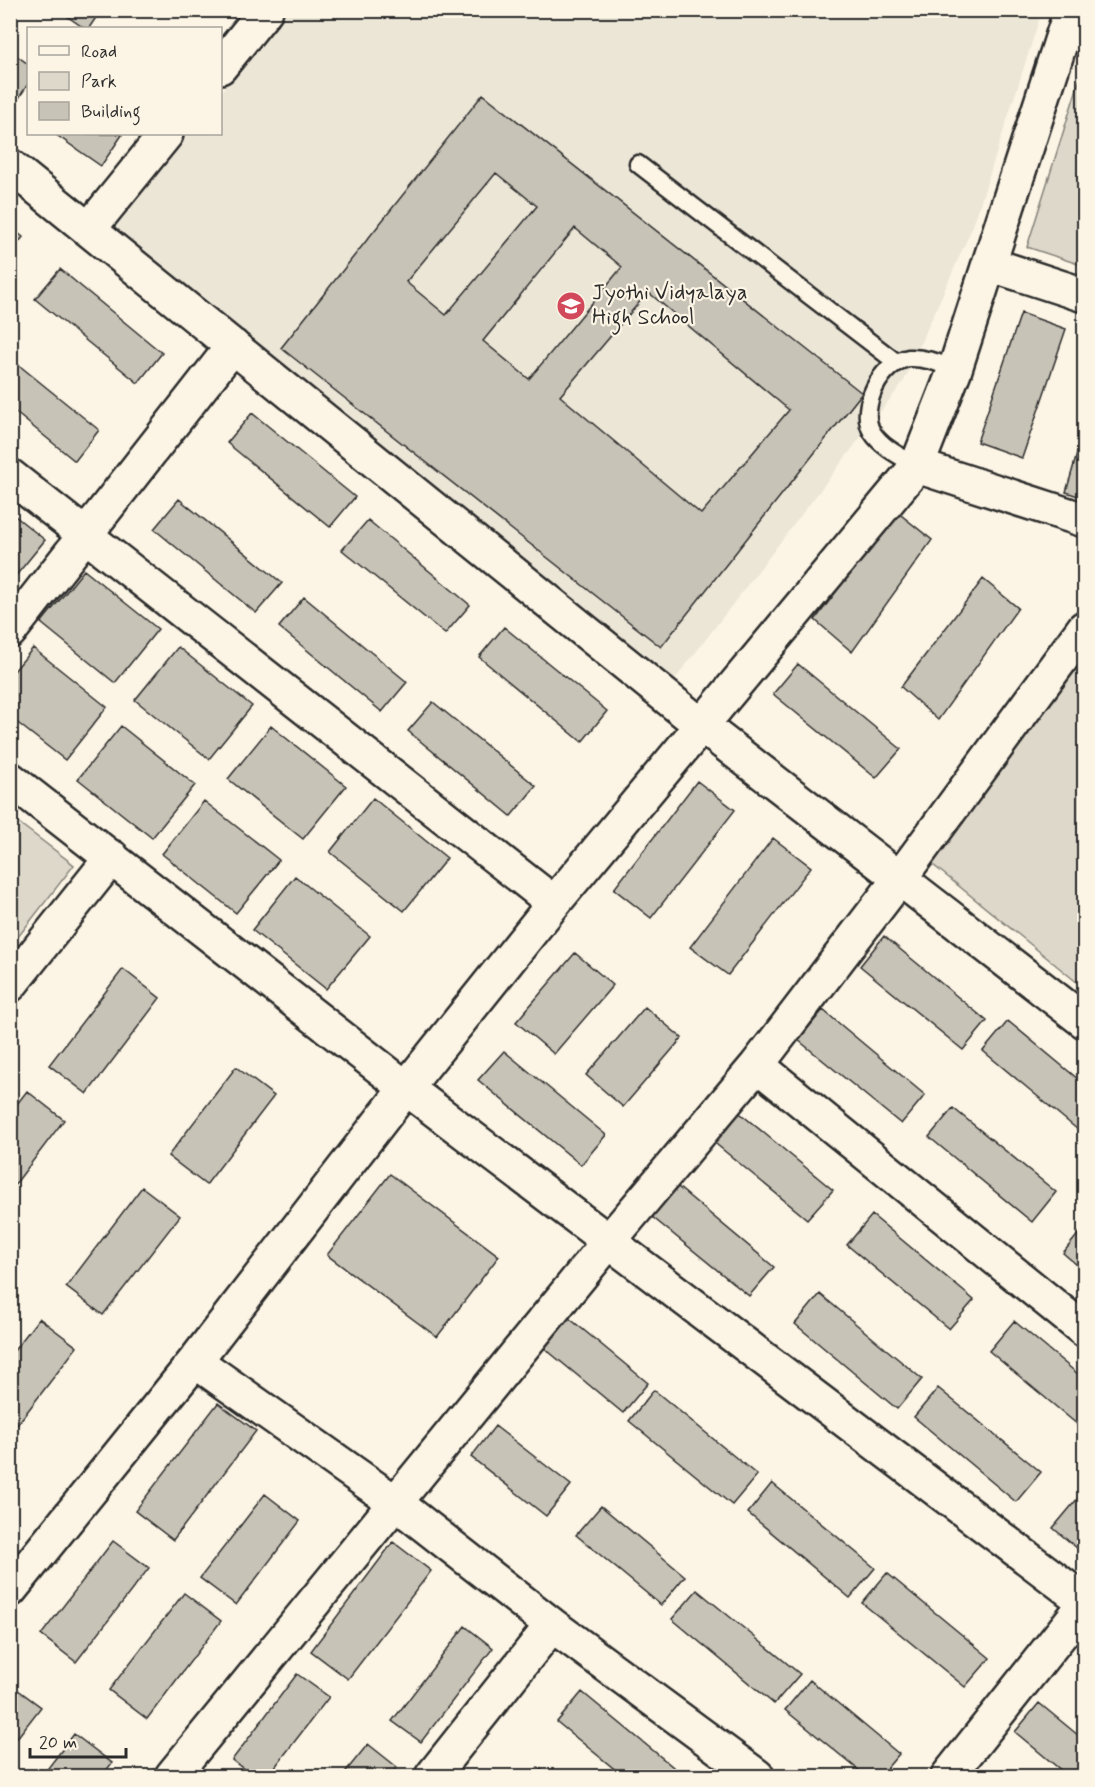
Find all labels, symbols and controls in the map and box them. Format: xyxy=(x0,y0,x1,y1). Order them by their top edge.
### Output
legend xyxy=(27,27,222,135)
text: Road xyxy=(81,40,117,64)
text: Park xyxy=(81,70,117,94)
text: Building xyxy=(81,100,141,126)
place label: Jyothi Vidyalaya High School xyxy=(592,279,747,335)
school or university icon: Jyothi Vidyalaya High School xyxy=(555,290,587,322)
scale bar xyxy=(30,1721,126,1759)
text: 20 m xyxy=(39,1731,77,1755)

